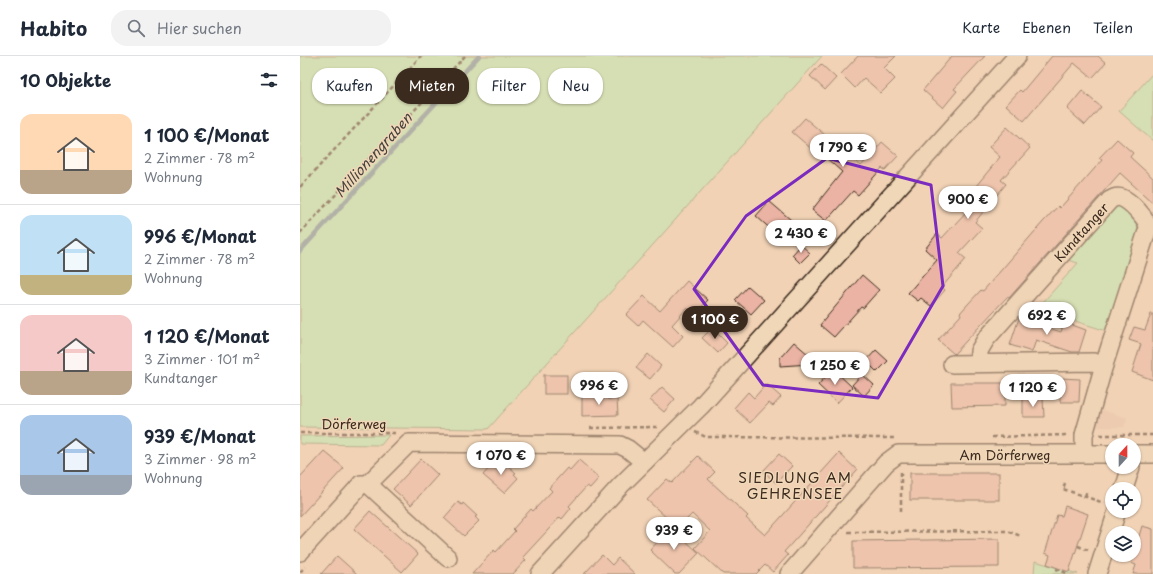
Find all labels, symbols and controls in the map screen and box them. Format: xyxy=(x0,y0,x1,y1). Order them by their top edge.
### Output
search box xyxy=(111,10,391,46)
text: Habito xyxy=(20,14,87,42)
text: Hier suchen xyxy=(157,16,242,39)
icon: search xyxy=(125,17,147,39)
text: Karte xyxy=(962,17,1000,38)
text: Ebenen xyxy=(1022,17,1071,38)
text: Teilen xyxy=(1093,17,1133,38)
text: 10 Objekte xyxy=(20,67,111,93)
chip: Kaufen xyxy=(312,68,387,104)
chip: Mieten xyxy=(395,68,469,104)
chip: Filter xyxy=(477,68,540,104)
chip: Neu xyxy=(548,68,603,104)
icon: filters xyxy=(258,69,280,91)
water label: Millionengraben xyxy=(329,108,417,202)
text: 1 100 €/Monat xyxy=(144,122,270,148)
icon: home xyxy=(52,130,100,178)
pin: 1 790 € xyxy=(806,134,880,168)
text: 1 790 € xyxy=(819,137,867,156)
text: 2 Zimmer · 78 m² xyxy=(144,148,255,167)
text: Wohnung xyxy=(144,167,203,186)
pin: 900 € xyxy=(940,186,996,220)
text: 900 € xyxy=(948,189,988,208)
street label: Kundtanger xyxy=(1049,198,1113,266)
pin: 2 430 € xyxy=(764,220,838,254)
text: 996 €/Monat xyxy=(144,223,257,249)
text: 2 430 € xyxy=(774,223,828,242)
icon: home xyxy=(52,231,100,279)
text: 2 Zimmer · 78 m² xyxy=(144,249,255,268)
text: Wohnung xyxy=(144,268,203,287)
pin: 692 € xyxy=(1019,302,1075,336)
text: 692 € xyxy=(1028,305,1066,324)
pin: 1 100 € xyxy=(678,306,752,340)
text: 1 100 € xyxy=(691,309,739,328)
text: 1 120 €/Monat xyxy=(144,323,270,349)
icon: home xyxy=(52,331,100,379)
text: 3 Zimmer · 101 m² xyxy=(144,349,260,368)
pin: 1 250 € xyxy=(798,352,872,386)
text: 1 250 € xyxy=(810,355,860,374)
text: Kundtanger xyxy=(144,368,218,387)
pin: 996 € xyxy=(571,372,627,406)
pin: 1 120 € xyxy=(996,374,1070,408)
text: 996 € xyxy=(580,375,618,394)
text: 1 120 € xyxy=(1009,377,1057,396)
street label: Dörferweg xyxy=(321,414,387,433)
text: 939 €/Monat xyxy=(144,423,256,449)
icon: home xyxy=(52,431,100,479)
north arrow xyxy=(1105,438,1141,474)
map controls xyxy=(1105,438,1141,562)
pin: 1 070 € xyxy=(464,442,538,476)
text: 1 070 € xyxy=(476,445,526,464)
street label: Am Dörferweg xyxy=(959,445,1051,464)
text: 3 Zimmer · 98 m² xyxy=(144,449,257,468)
district label: SIEDLUNG AM GEHRENSEE xyxy=(738,467,852,504)
text: Wohnung xyxy=(144,468,203,487)
button: locate xyxy=(1105,482,1141,518)
pin: 939 € xyxy=(646,517,702,551)
text: 939 € xyxy=(655,520,693,539)
button: layers xyxy=(1105,526,1141,562)

